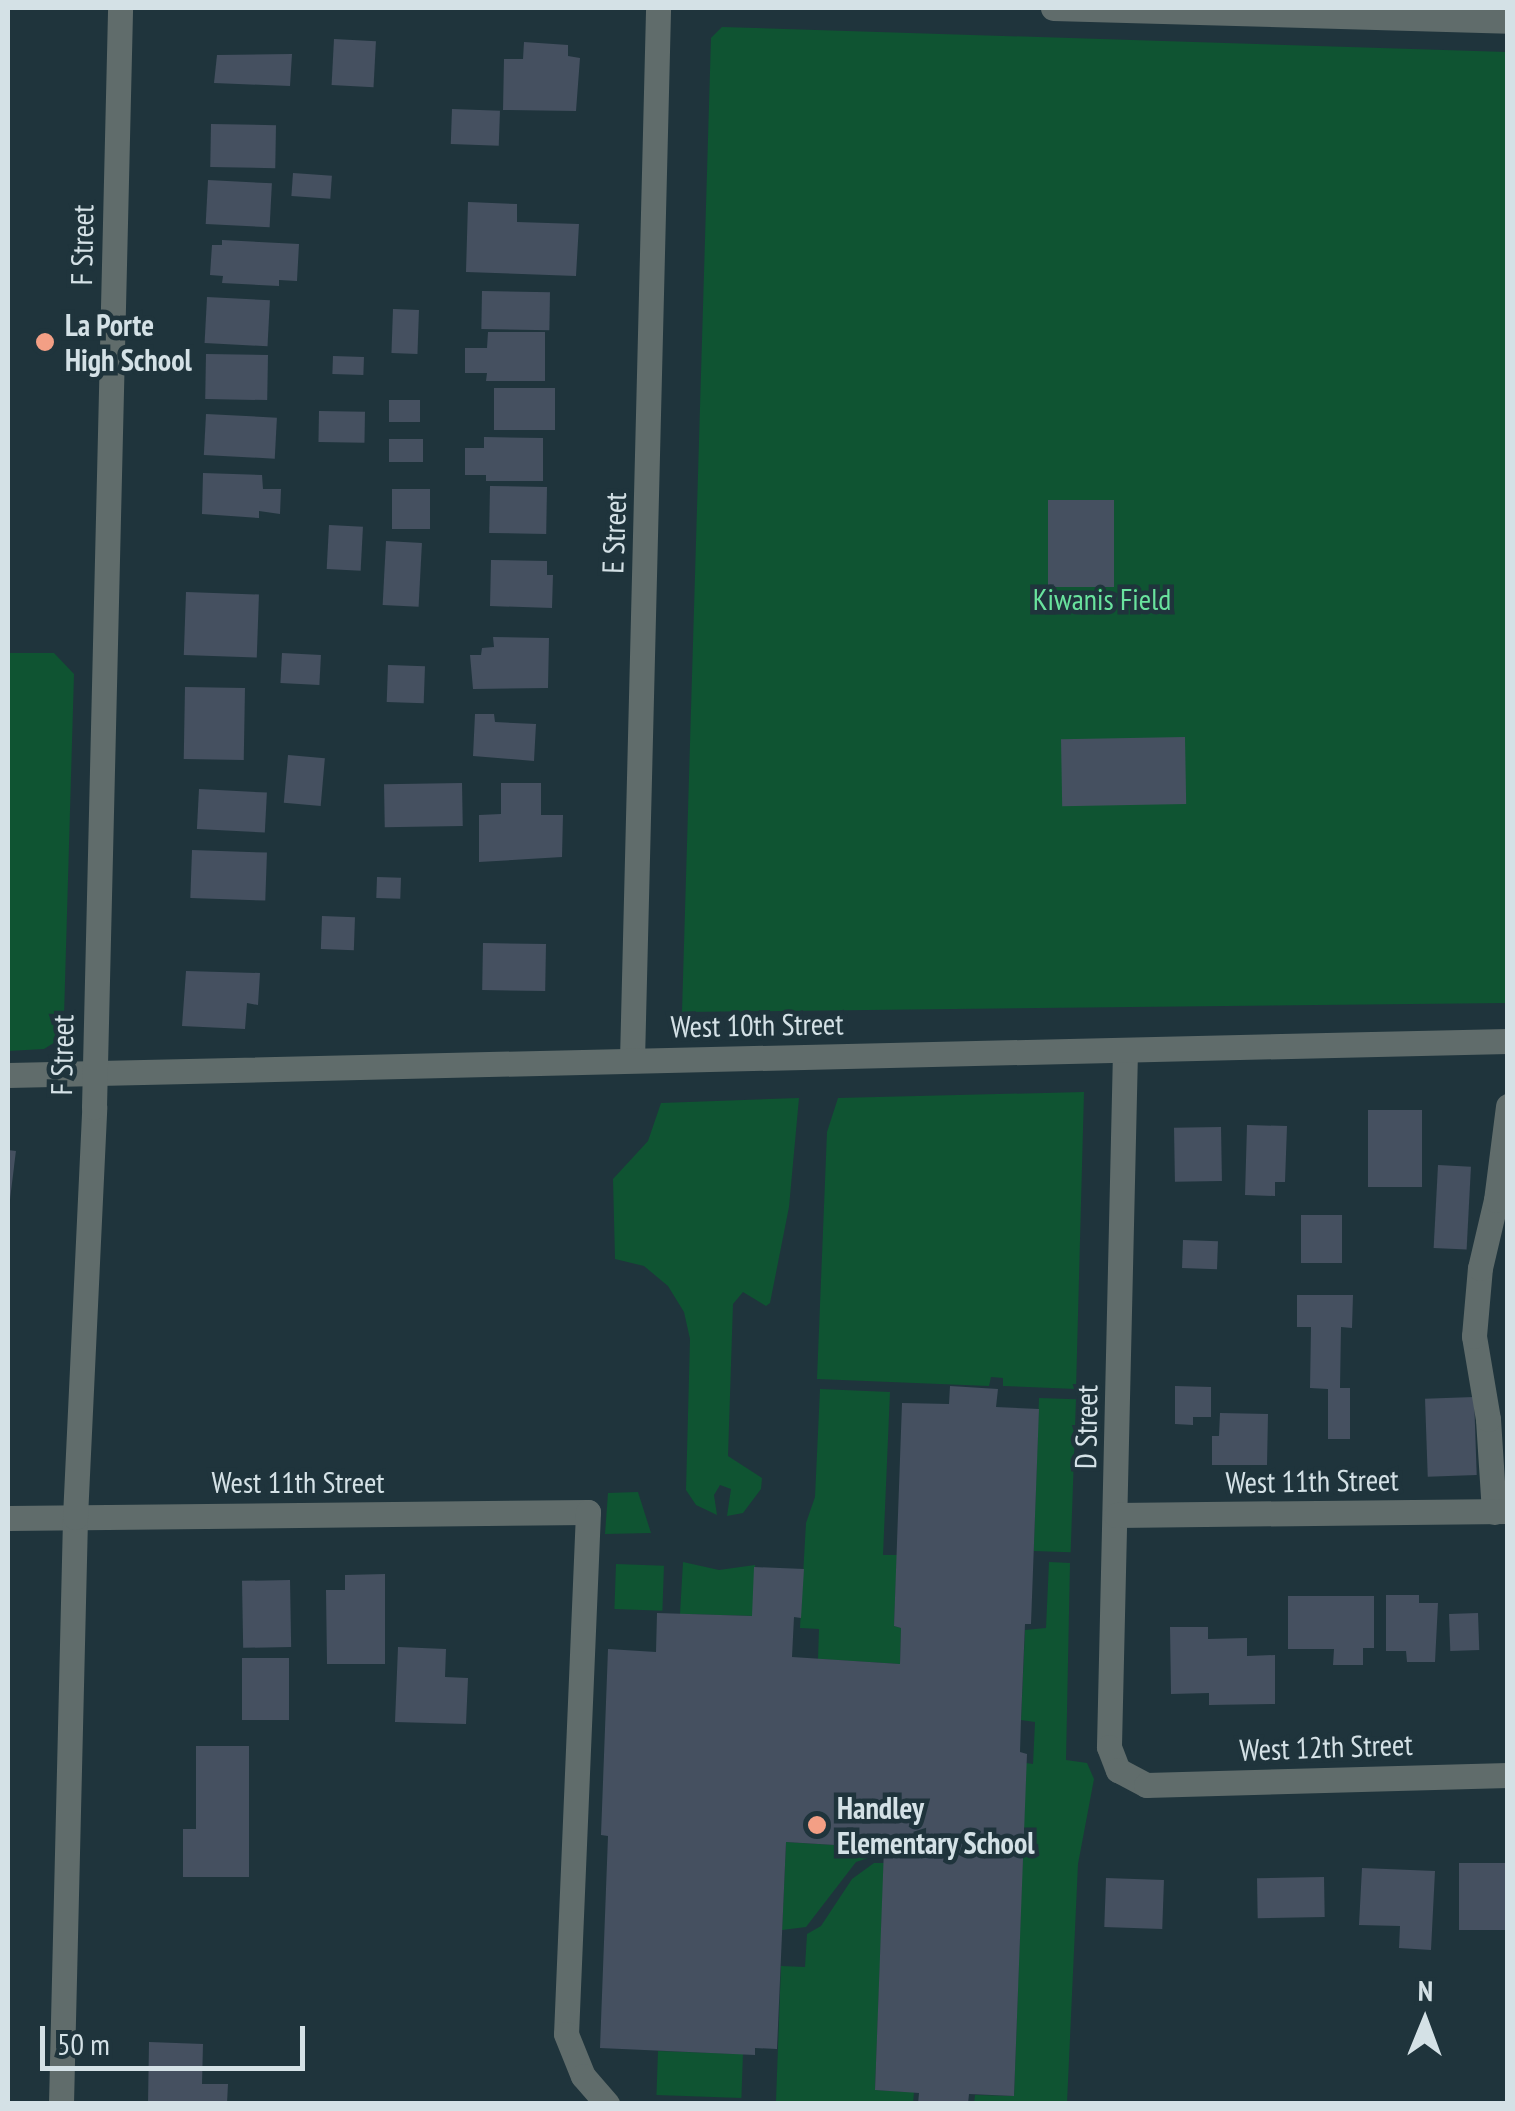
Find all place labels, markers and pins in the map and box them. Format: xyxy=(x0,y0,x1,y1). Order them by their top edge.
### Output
place label: La Porte High School xyxy=(65,307,192,378)
marker: La Porte High School xyxy=(34,331,56,353)
place label: Handley Elementary School xyxy=(837,1790,1035,1860)
marker: Handley Elementary School xyxy=(806,1814,828,1836)

